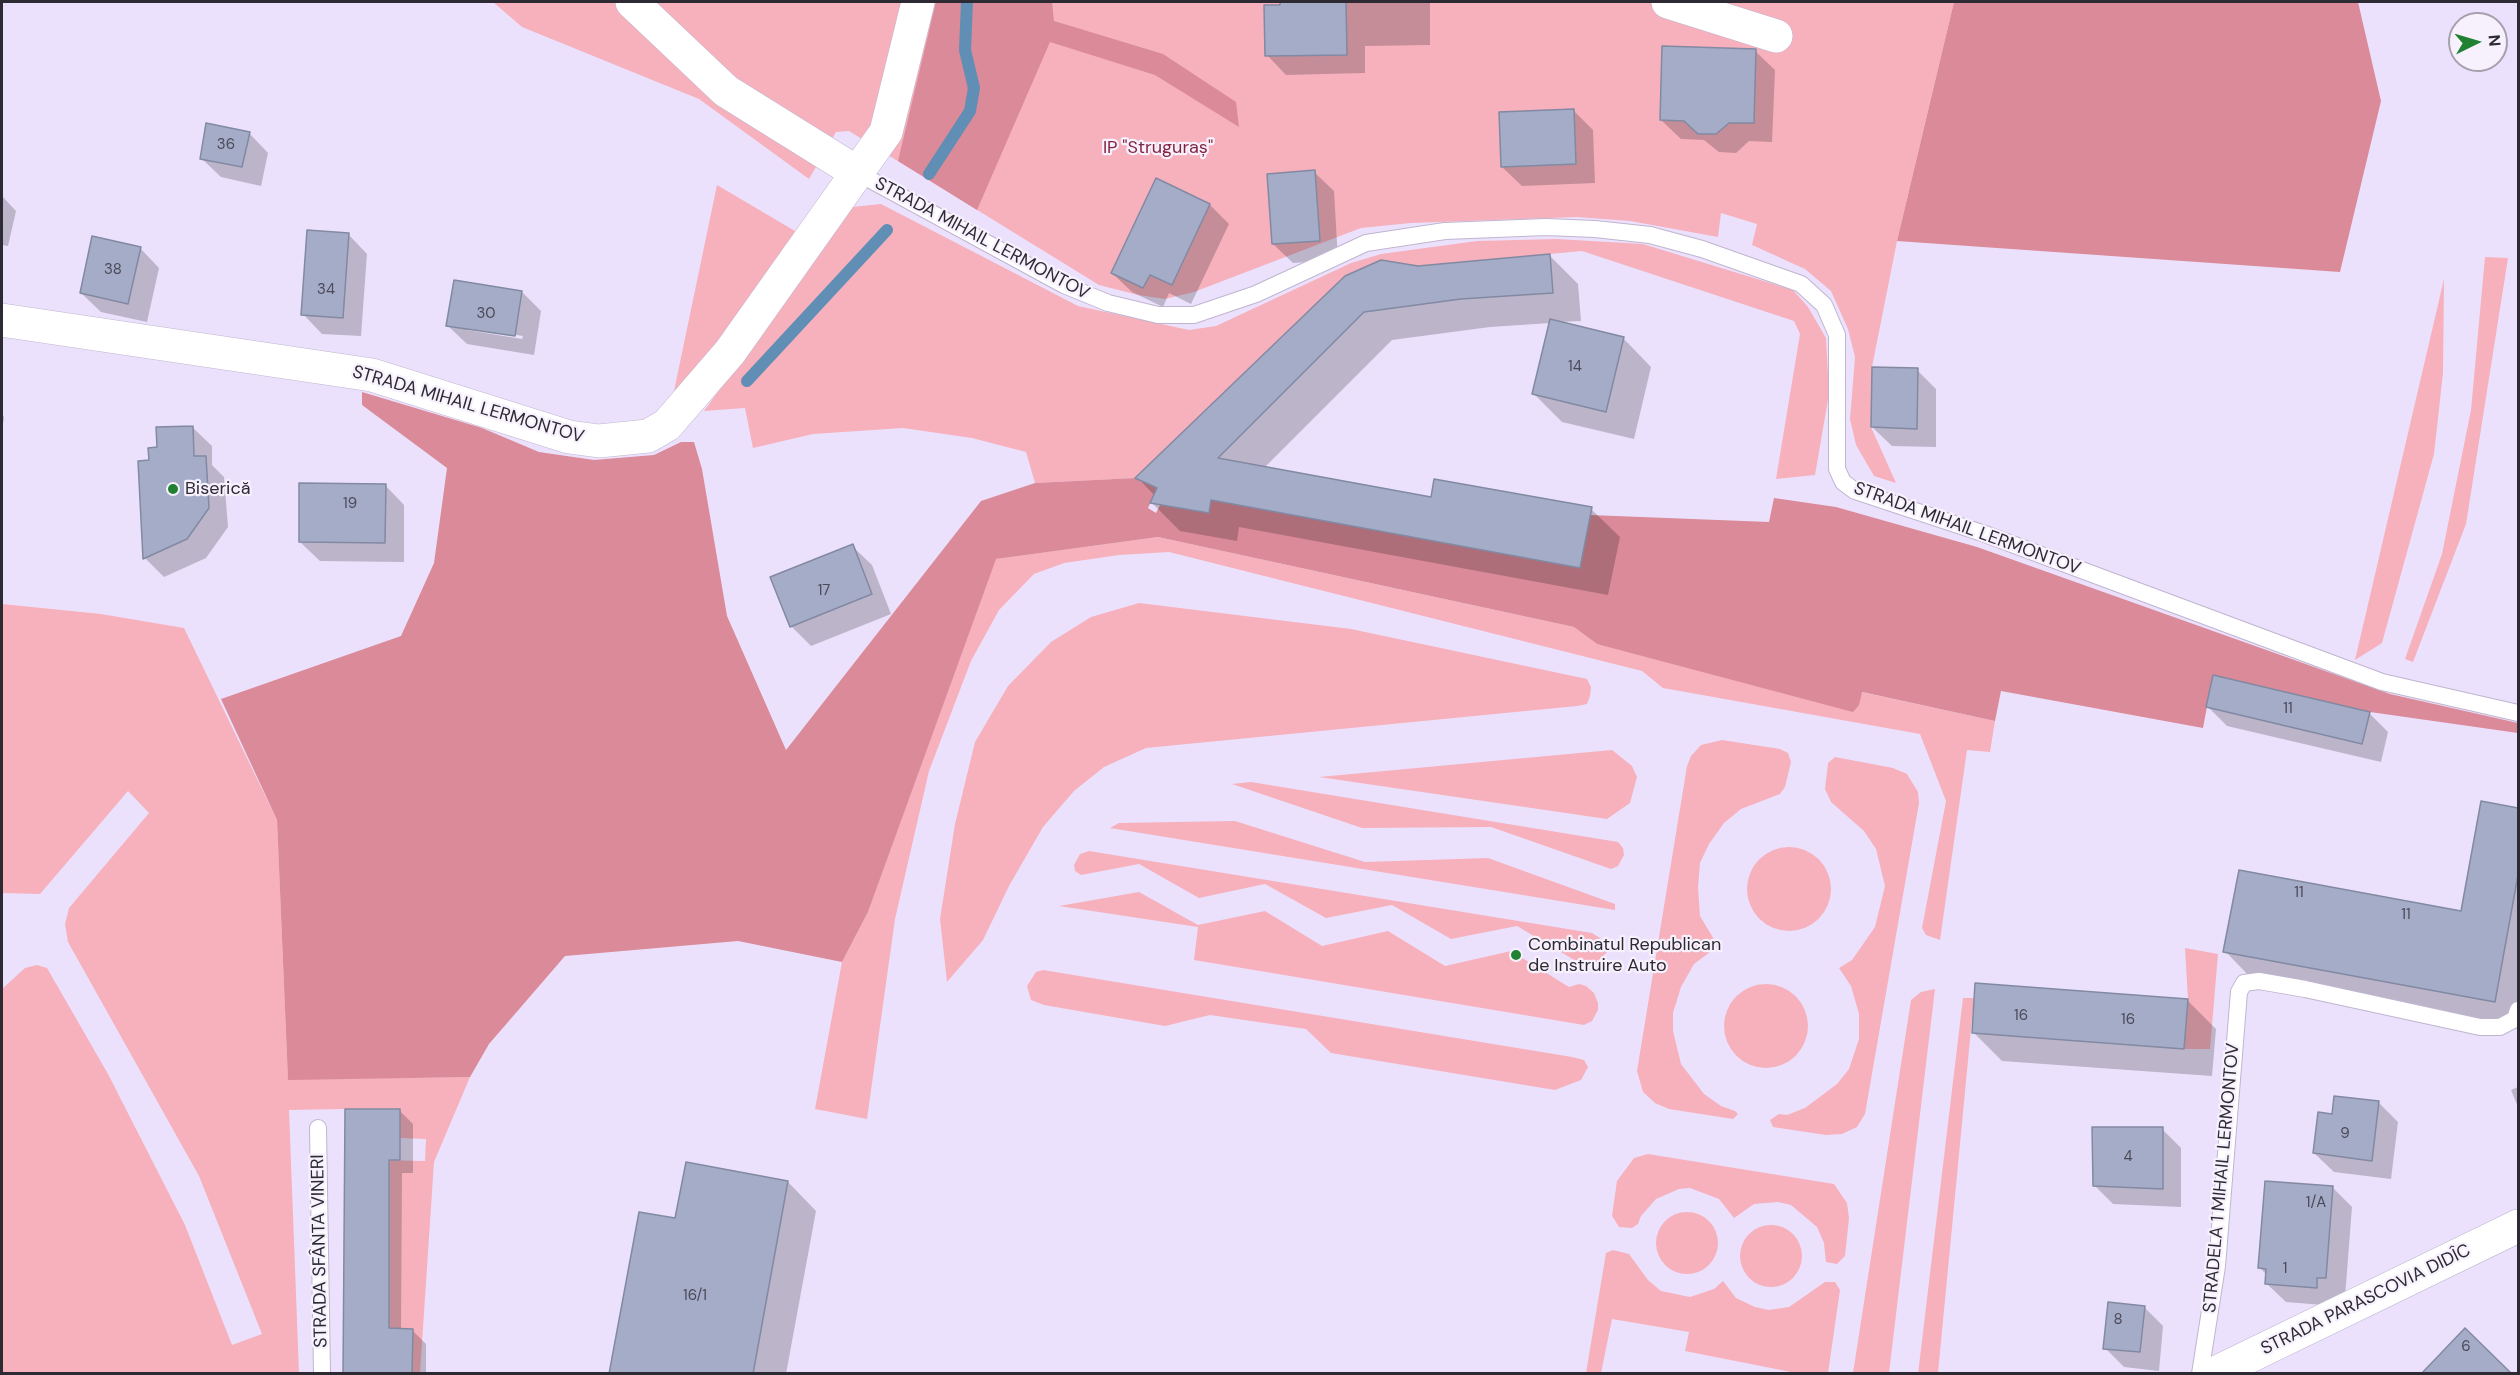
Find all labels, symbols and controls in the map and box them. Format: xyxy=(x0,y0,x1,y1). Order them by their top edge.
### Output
north arrow xyxy=(2448,12,2508,72)
text: N xyxy=(2483,34,2505,47)
house number: 36 xyxy=(217,136,235,154)
park label: IP "Struguraș" xyxy=(1103,137,1213,159)
street label: STRADA MIHAIL LERMONTOV xyxy=(871,173,1093,305)
house number: 38 xyxy=(104,261,122,279)
house number: 34 xyxy=(317,281,335,299)
house number: 30 xyxy=(476,305,496,323)
house number: 14 xyxy=(1568,358,1582,376)
street label: STRADA MIHAIL LERMONTOV xyxy=(350,362,586,448)
place label: Biserică xyxy=(185,478,251,500)
street label: STRADA MIHAIL LERMONTOV xyxy=(1851,478,2083,580)
marker: Biserică xyxy=(166,482,180,496)
house number: 19 xyxy=(343,495,357,513)
house number: 17 xyxy=(818,582,830,600)
house number: 11 xyxy=(2283,700,2293,718)
house number: 11 xyxy=(2294,884,2304,902)
house number: 11 xyxy=(2401,906,2411,924)
place label: Combinatul Republican de Instruire Auto xyxy=(1528,934,1721,976)
marker: Combinatul Republican de Instruire Auto xyxy=(1509,948,1523,962)
house number: 16 xyxy=(2014,1007,2028,1025)
house number: 16 xyxy=(2121,1011,2135,1029)
street label: STRADELA 1 MIHAIL LERMONTOV xyxy=(2199,1042,2245,1314)
house number: 9 xyxy=(2340,1125,2350,1143)
house number: 4 xyxy=(2123,1148,2133,1166)
street label: STRADA SFÂNTA VINERI xyxy=(308,1154,332,1348)
house number: 1/A xyxy=(2306,1194,2326,1212)
street label: STRADA PARASCOVIA DIDÎC xyxy=(2258,1240,2474,1360)
house number: 1 xyxy=(2283,1260,2287,1278)
house number: 16/1 xyxy=(683,1287,707,1305)
house number: 8 xyxy=(2113,1311,2123,1329)
house number: 6 xyxy=(2461,1338,2471,1356)

